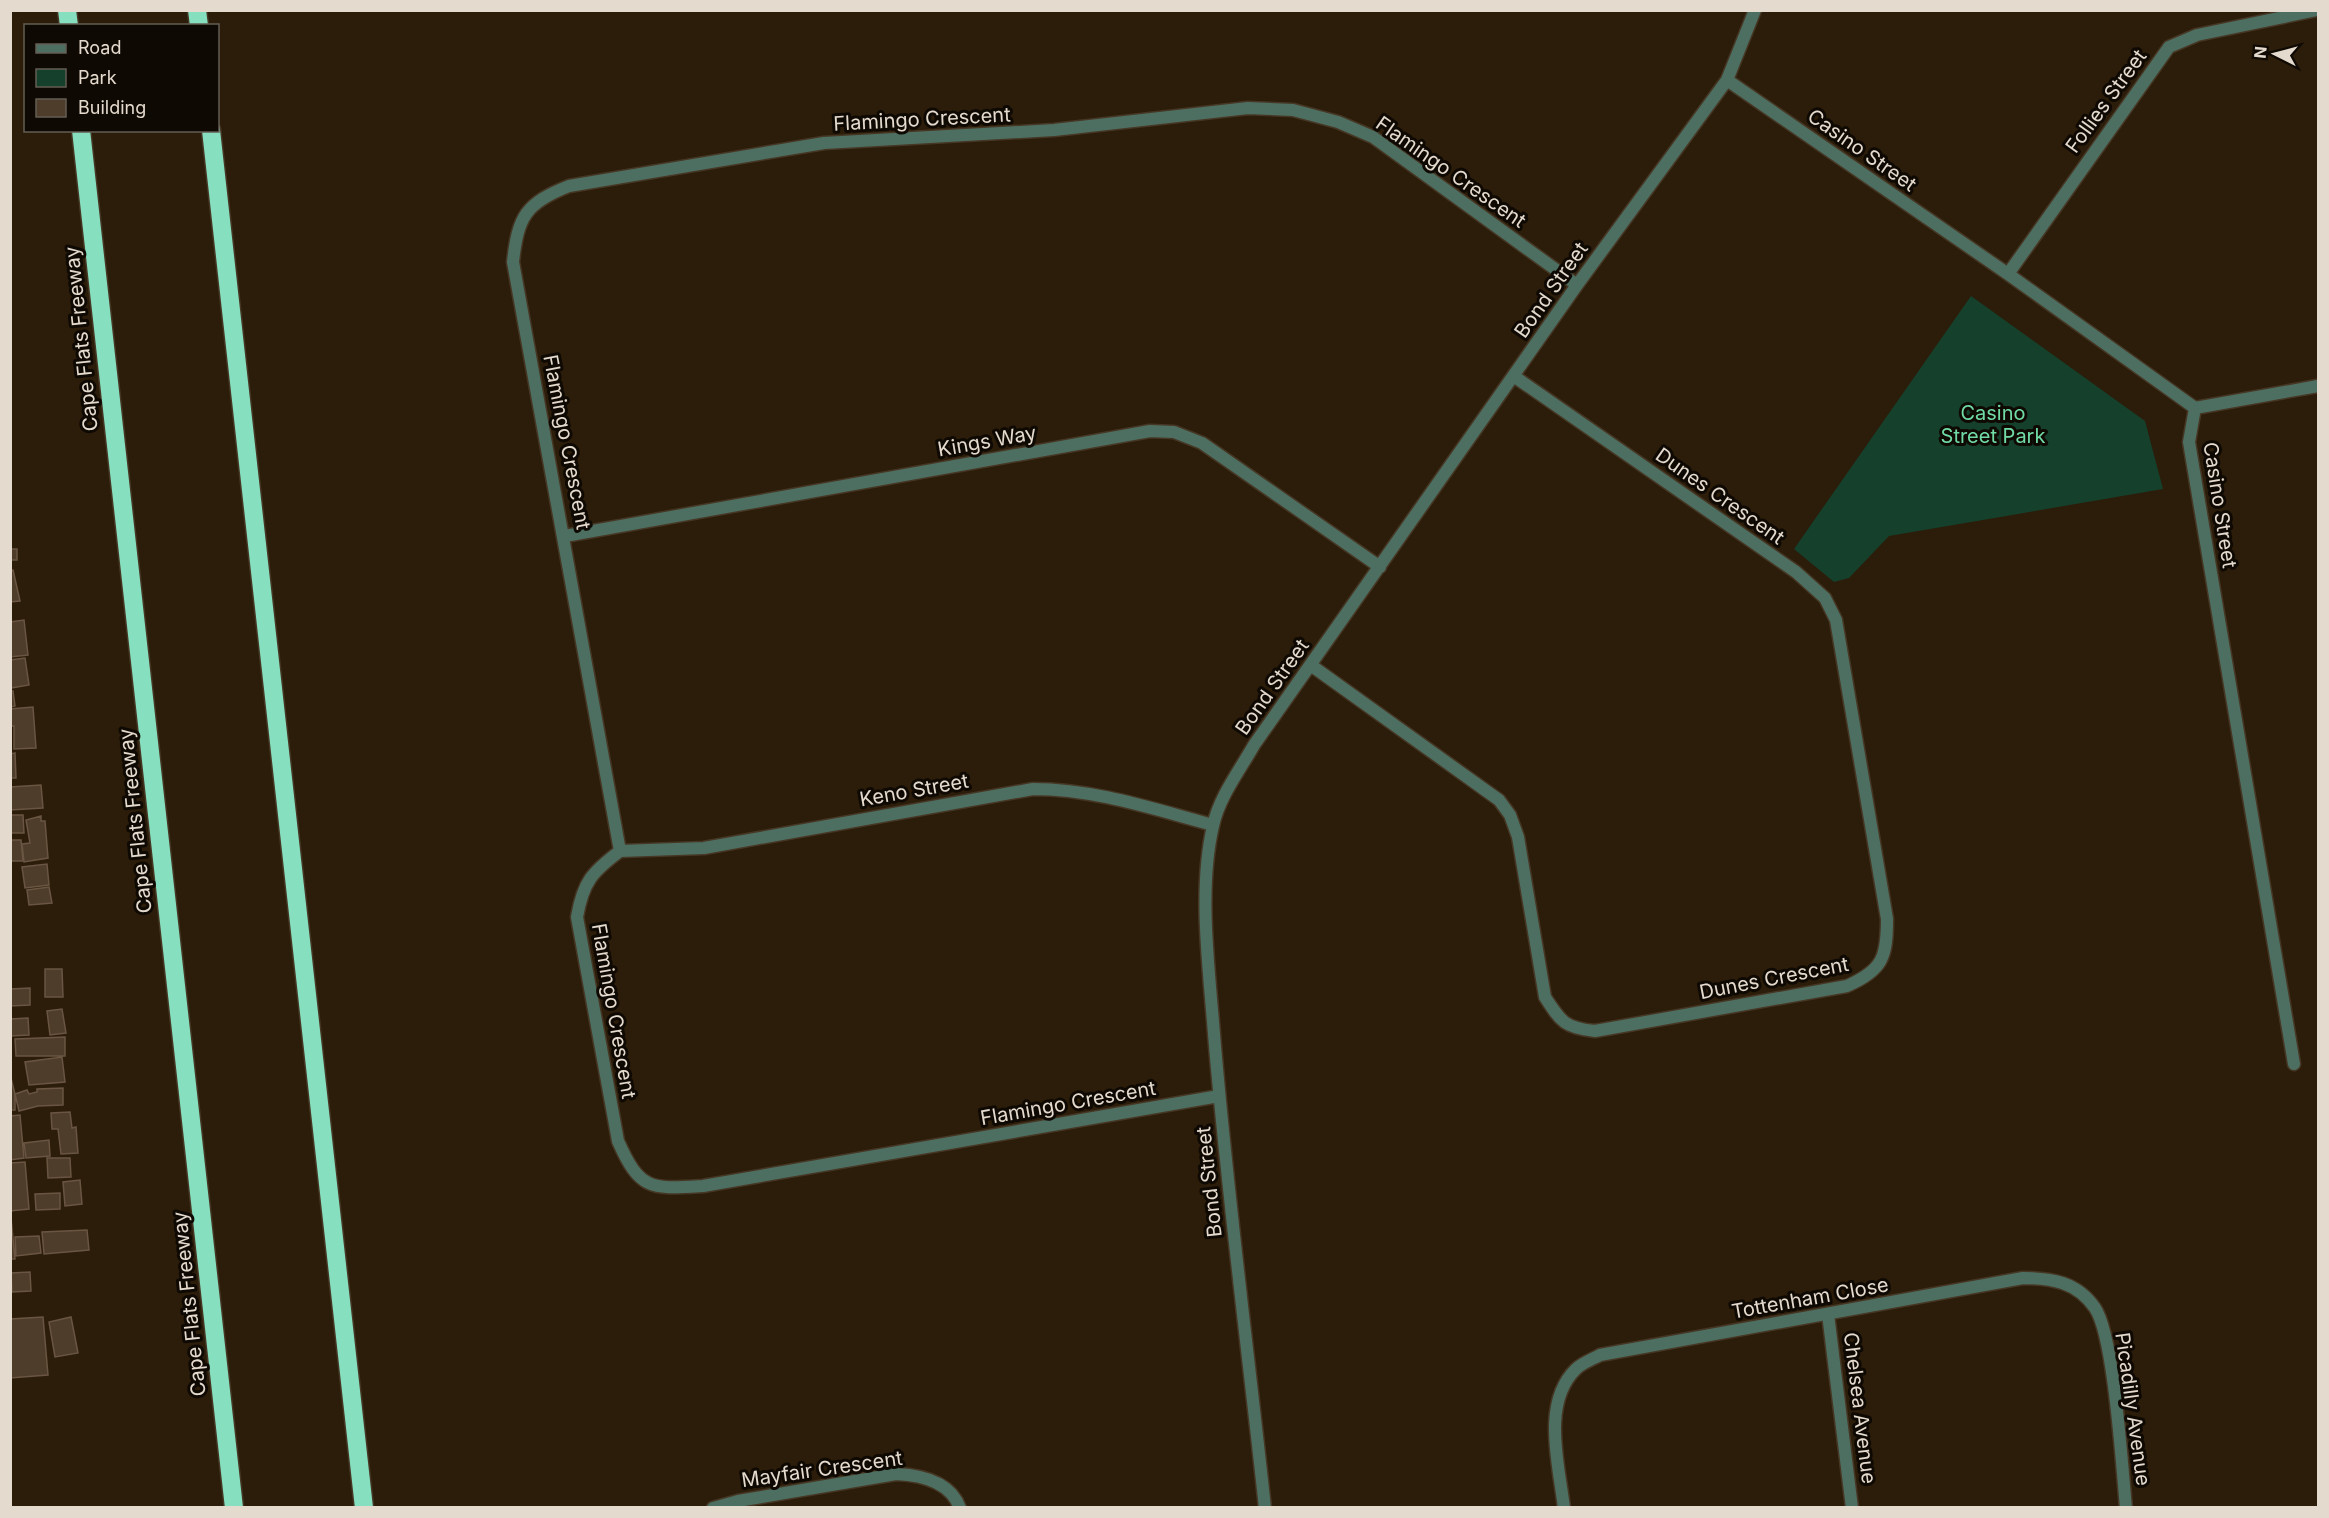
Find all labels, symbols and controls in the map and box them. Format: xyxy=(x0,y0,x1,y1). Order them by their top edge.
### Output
legend xyxy=(24,24,219,132)
north arrow xyxy=(2245,24,2305,84)
text: Road xyxy=(78,37,121,58)
street label: Follies Street xyxy=(2060,44,2152,157)
text: N xyxy=(2249,45,2271,60)
text: Park xyxy=(78,67,117,88)
text: Building xyxy=(78,97,146,118)
street label: Flamingo Crescent xyxy=(833,102,1012,136)
street label: Casino Street xyxy=(1803,104,1921,197)
street label: Flamingo Crescent xyxy=(1371,111,1531,233)
street label: Bond Street xyxy=(1509,237,1593,342)
street label: Cape Flats Freeway xyxy=(59,245,103,433)
street label: Flamingo Crescent xyxy=(538,353,596,532)
park label: Casino Street Park xyxy=(1941,401,2045,448)
street label: Kings Way xyxy=(936,421,1038,461)
street label: Casino Street xyxy=(2198,440,2242,570)
street label: Dunes Crescent xyxy=(1651,443,1789,550)
street label: Bond Street xyxy=(1230,634,1314,739)
street label: Cape Flats Freeway xyxy=(113,727,157,915)
street label: Keno Street xyxy=(858,769,971,811)
street label: Flamingo Crescent xyxy=(587,922,641,1101)
street label: Dunes Crescent xyxy=(1697,952,1851,1004)
street label: Flamingo Crescent xyxy=(979,1076,1158,1130)
street label: Bond Street xyxy=(1191,1125,1227,1239)
street label: Cape Flats Freeway xyxy=(167,1210,211,1398)
street label: Tottenham Close xyxy=(1730,1272,1890,1324)
street label: Chelsea Avenue xyxy=(1839,1331,1881,1485)
street label: Picadilly Avenue xyxy=(2110,1331,2156,1487)
street label: Mayfair Crescent xyxy=(740,1446,904,1492)

